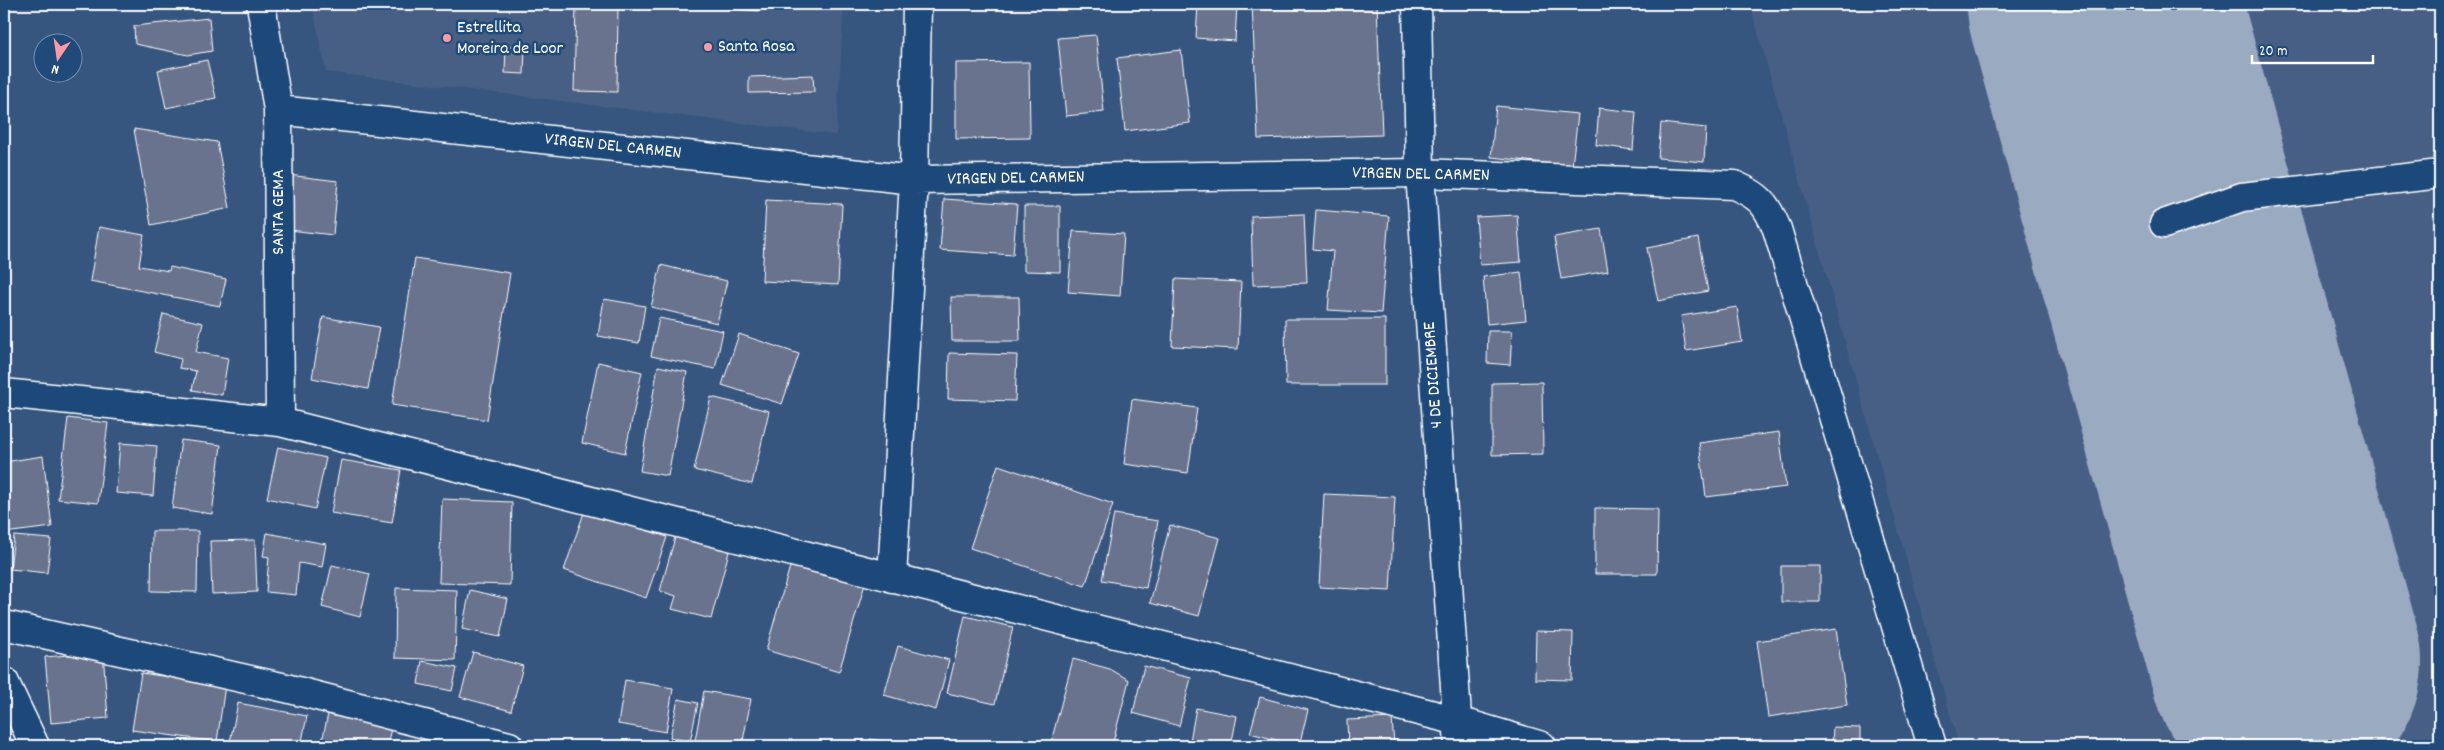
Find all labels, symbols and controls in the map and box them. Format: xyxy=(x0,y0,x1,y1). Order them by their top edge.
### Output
place label: Estrellita Moreira de Loor xyxy=(457,16,564,62)
north arrow xyxy=(32,32,82,82)
marker: Estrellita Moreira de Loor xyxy=(441,32,453,44)
scale bar xyxy=(2252,32,2373,64)
place label: Santa Rosa xyxy=(718,35,795,60)
marker: Santa Rosa xyxy=(702,41,714,53)
text: 20 m xyxy=(2259,41,2287,63)
text: N xyxy=(50,58,61,79)
street label: VIRGEN DEL CARMEN xyxy=(543,127,683,167)
street label: VIRGEN DEL CARMEN xyxy=(1352,161,1490,189)
street label: VIRGEN DEL CARMEN xyxy=(947,165,1085,193)
street label: SANTA GEMA xyxy=(267,169,292,255)
street label: 4 DE DICIEMBRE xyxy=(1418,321,1450,429)

